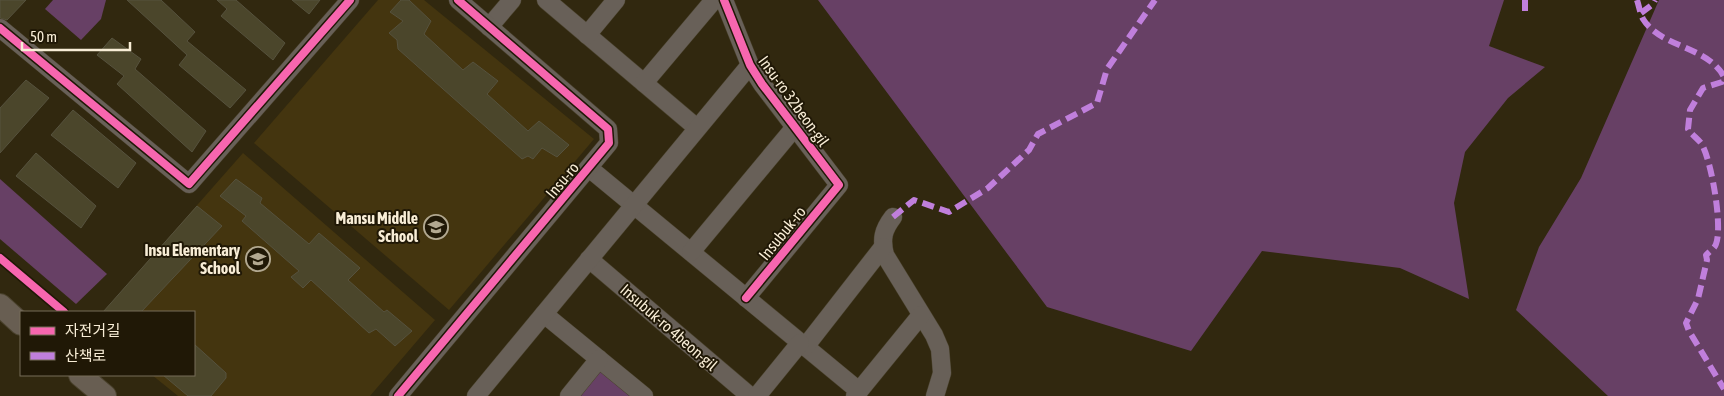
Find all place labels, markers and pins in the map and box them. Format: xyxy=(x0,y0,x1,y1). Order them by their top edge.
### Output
place label: Mansu Middle School xyxy=(336,209,419,245)
school or university icon: Mansu Middle School xyxy=(423,214,449,240)
place label: Insu Elementary School xyxy=(145,241,241,277)
school or university icon: Insu Elementary School xyxy=(245,246,271,272)

